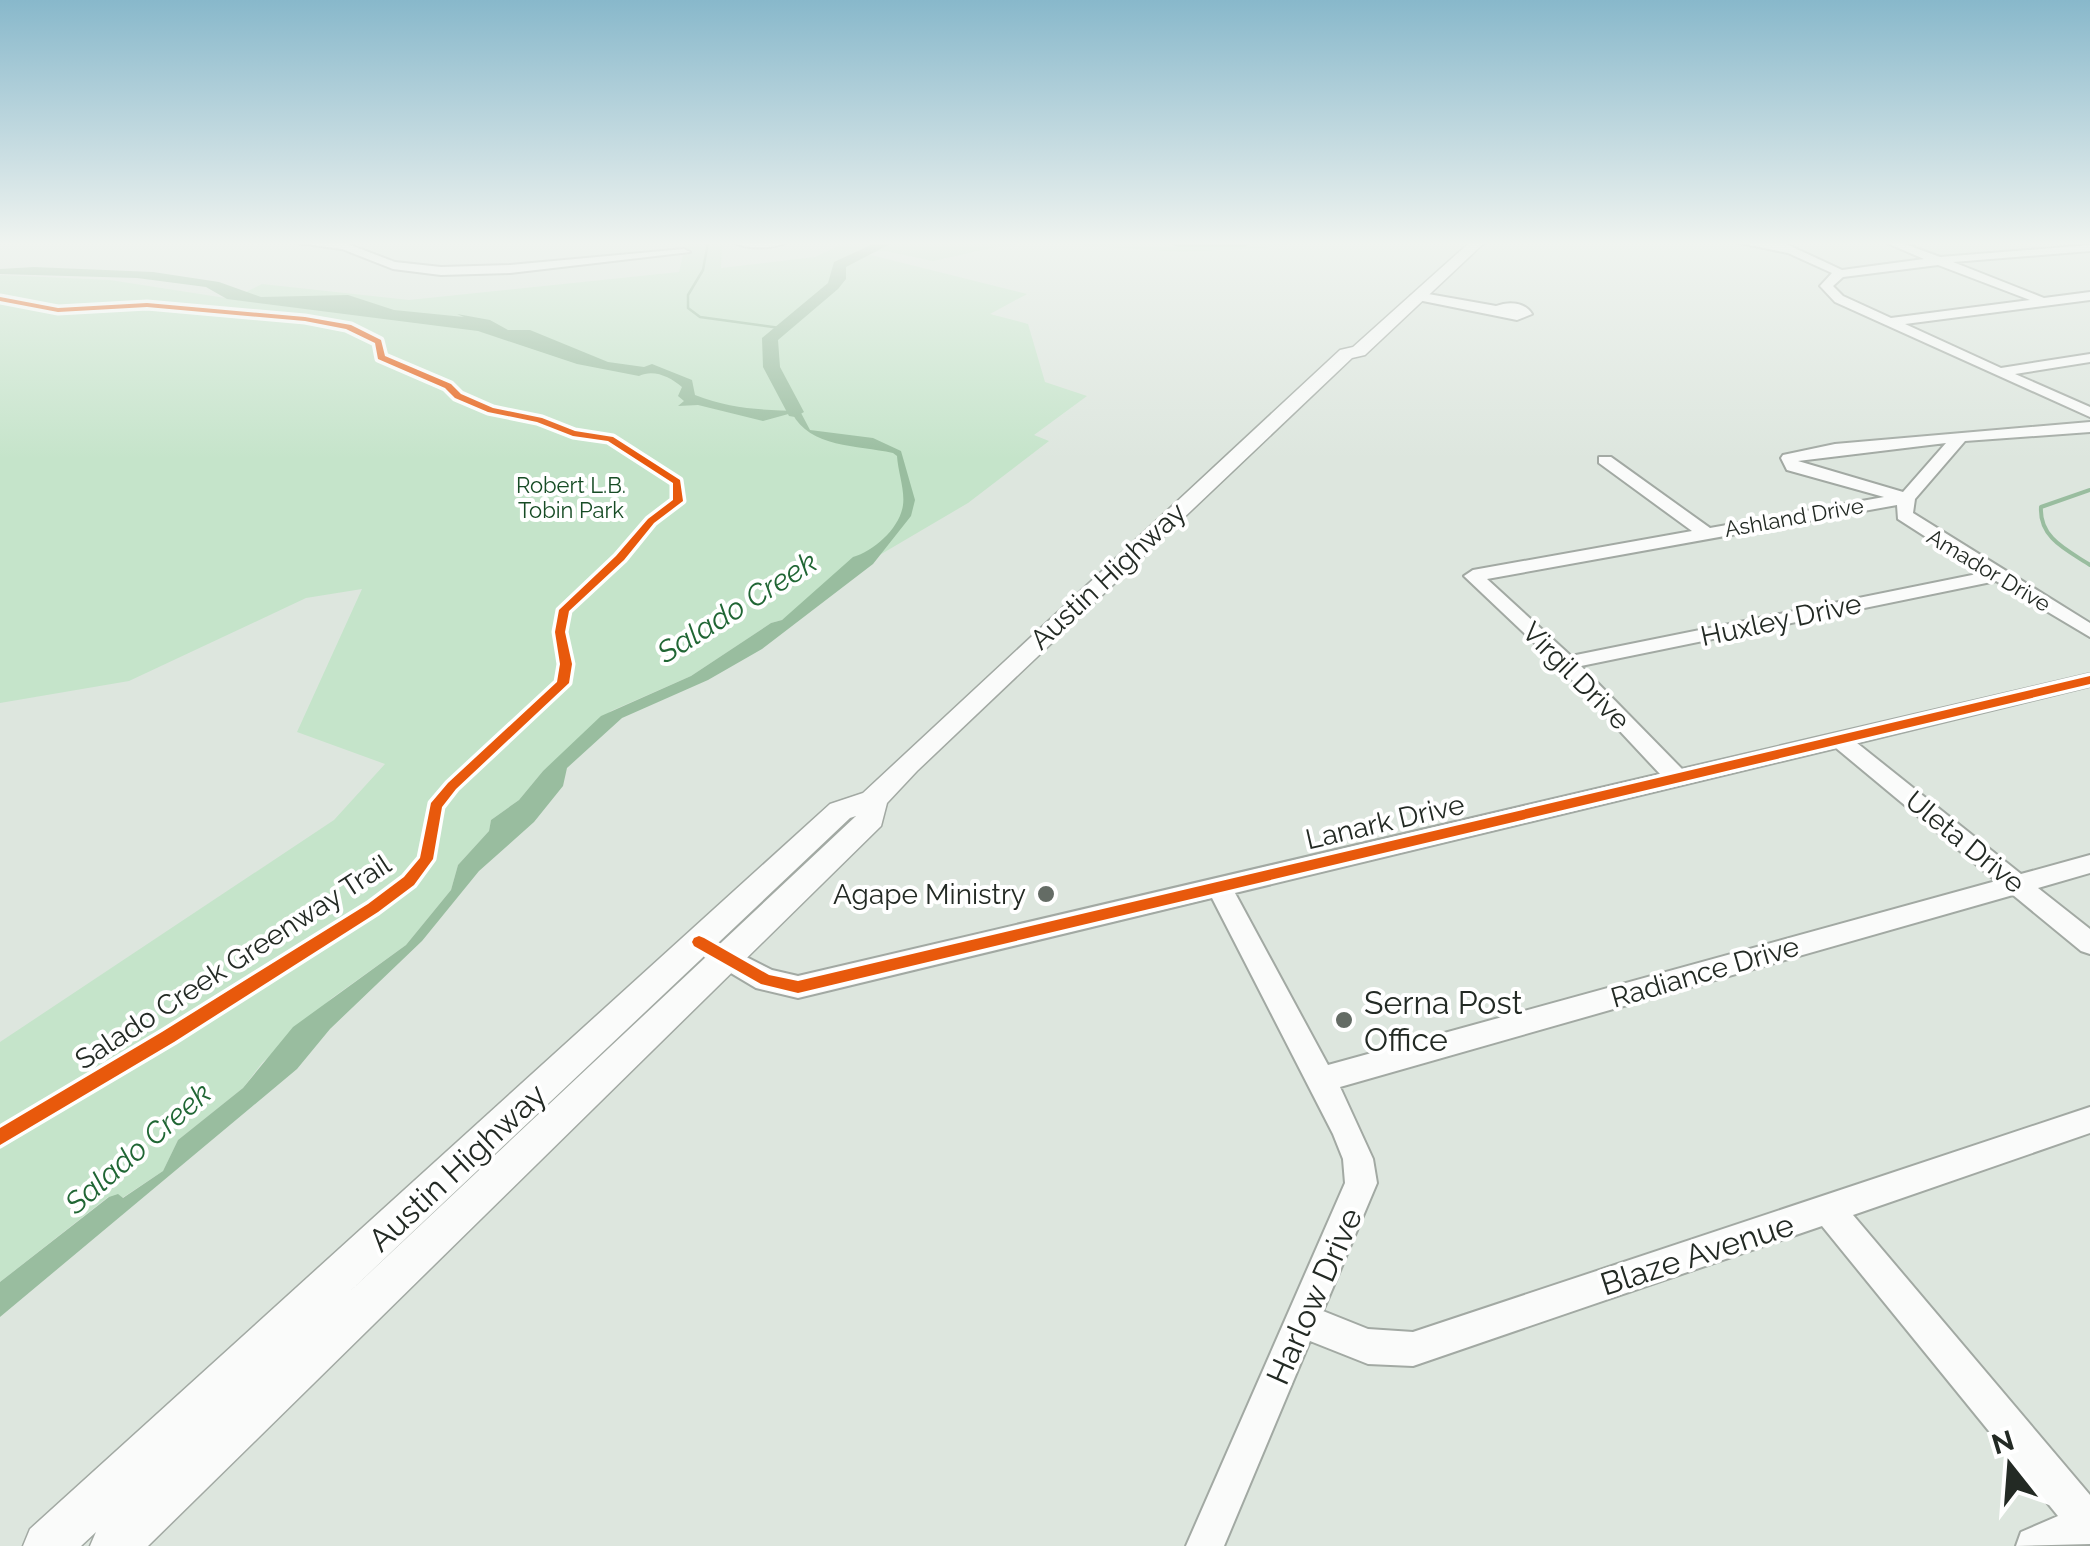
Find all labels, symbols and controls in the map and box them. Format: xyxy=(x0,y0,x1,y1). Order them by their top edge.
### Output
park label: Robert L.B. Tobin Park xyxy=(516,472,626,523)
street label: Ashland Drive xyxy=(1722,492,1866,542)
street label: Austin Highway xyxy=(1024,496,1192,656)
street label: Amador Drive xyxy=(1923,523,2055,617)
water label: Salado Creek xyxy=(650,544,823,670)
street label: Huxley Drive xyxy=(1698,587,1864,653)
street label: Virgil Drive xyxy=(1515,615,1637,737)
street label: Uleta Drive xyxy=(1899,784,2031,900)
street label: Lanark Drive xyxy=(1302,788,1468,856)
street label: Salado Creek Greenway Trail xyxy=(69,847,397,1076)
place label: Agape Ministry xyxy=(833,878,1026,911)
marker: Agape Ministry xyxy=(1035,883,1057,905)
street label: Radiance Drive xyxy=(1607,929,1803,1015)
place label: Serna Post Office xyxy=(1364,984,1523,1058)
marker: Serna Post Office xyxy=(1333,1009,1355,1031)
water label: Salado Creek xyxy=(57,1075,218,1221)
street label: Austin Highway xyxy=(361,1075,553,1259)
street label: Harlow Drive xyxy=(1259,1202,1369,1390)
street label: Blaze Avenue xyxy=(1596,1205,1798,1303)
north arrow xyxy=(1960,1416,2060,1516)
text: N xyxy=(1988,1424,2018,1461)

